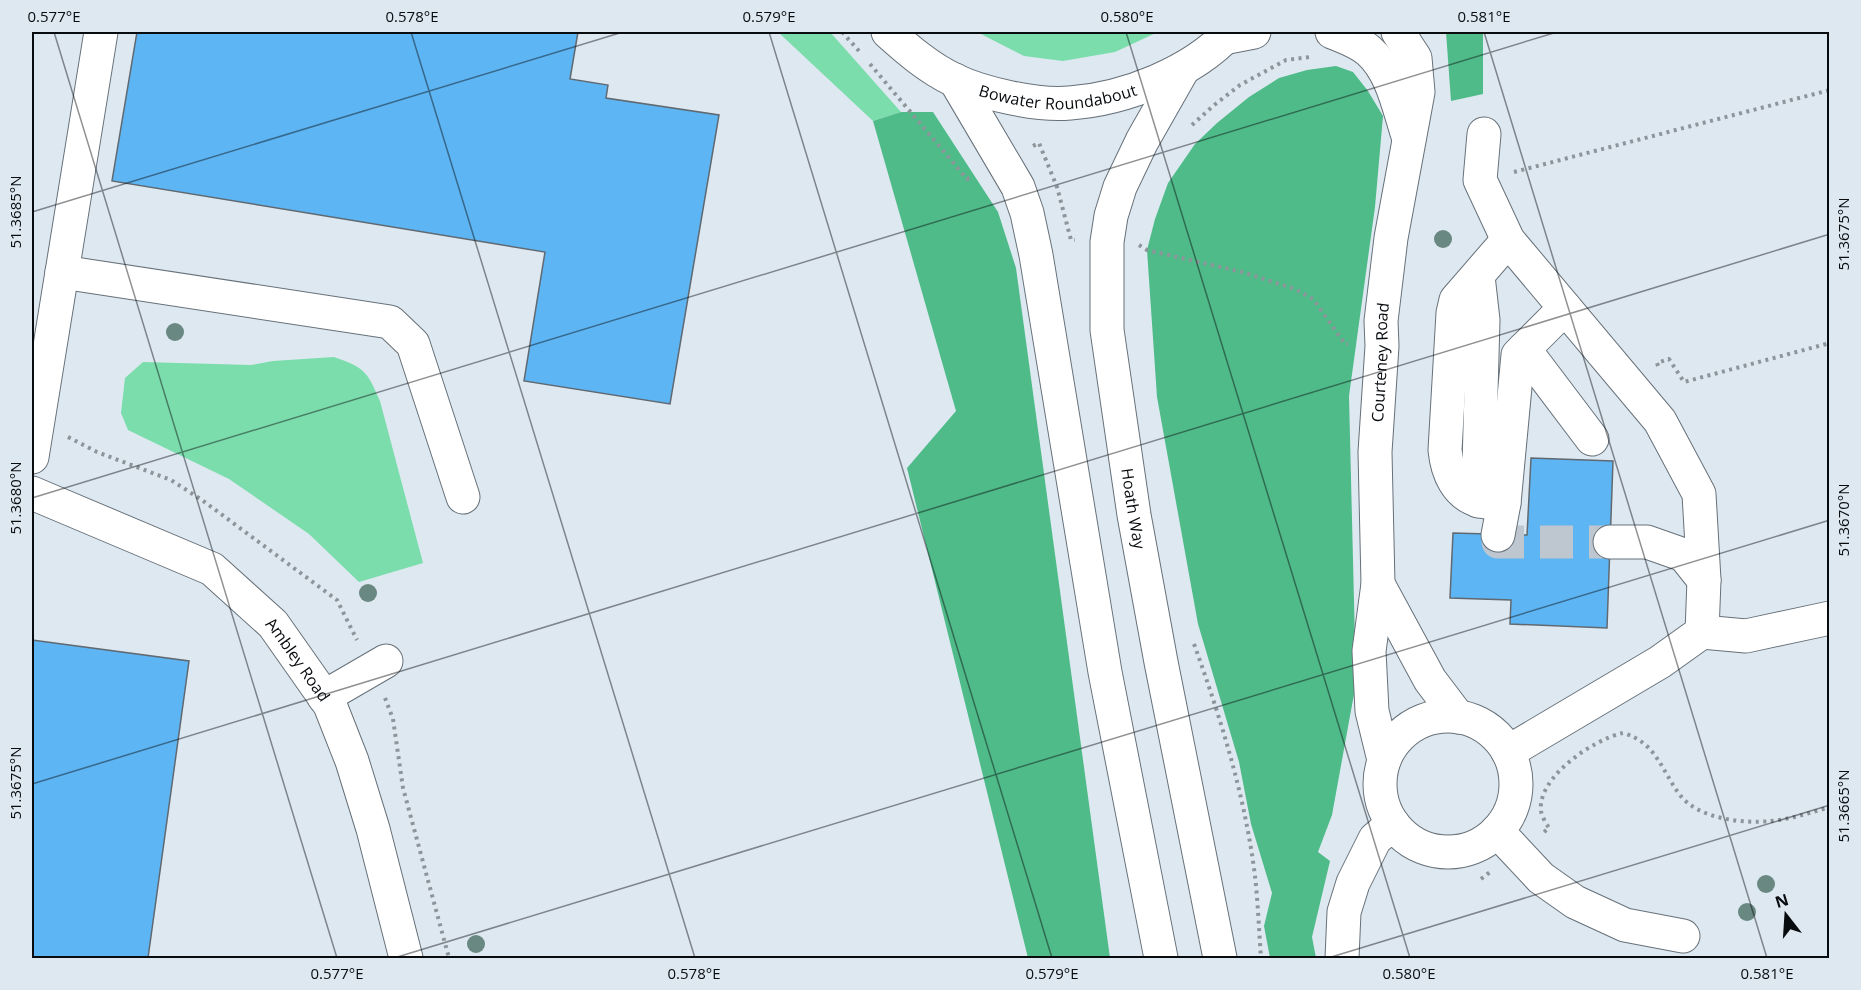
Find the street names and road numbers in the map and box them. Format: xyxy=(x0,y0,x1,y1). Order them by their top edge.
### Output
street label: Bowater Roundabout xyxy=(976,79,1140,114)
street label: Courteney Road xyxy=(1366,301,1394,423)
street label: Hoath Way xyxy=(1116,467,1151,552)
street label: Ambley Road xyxy=(261,612,335,706)

